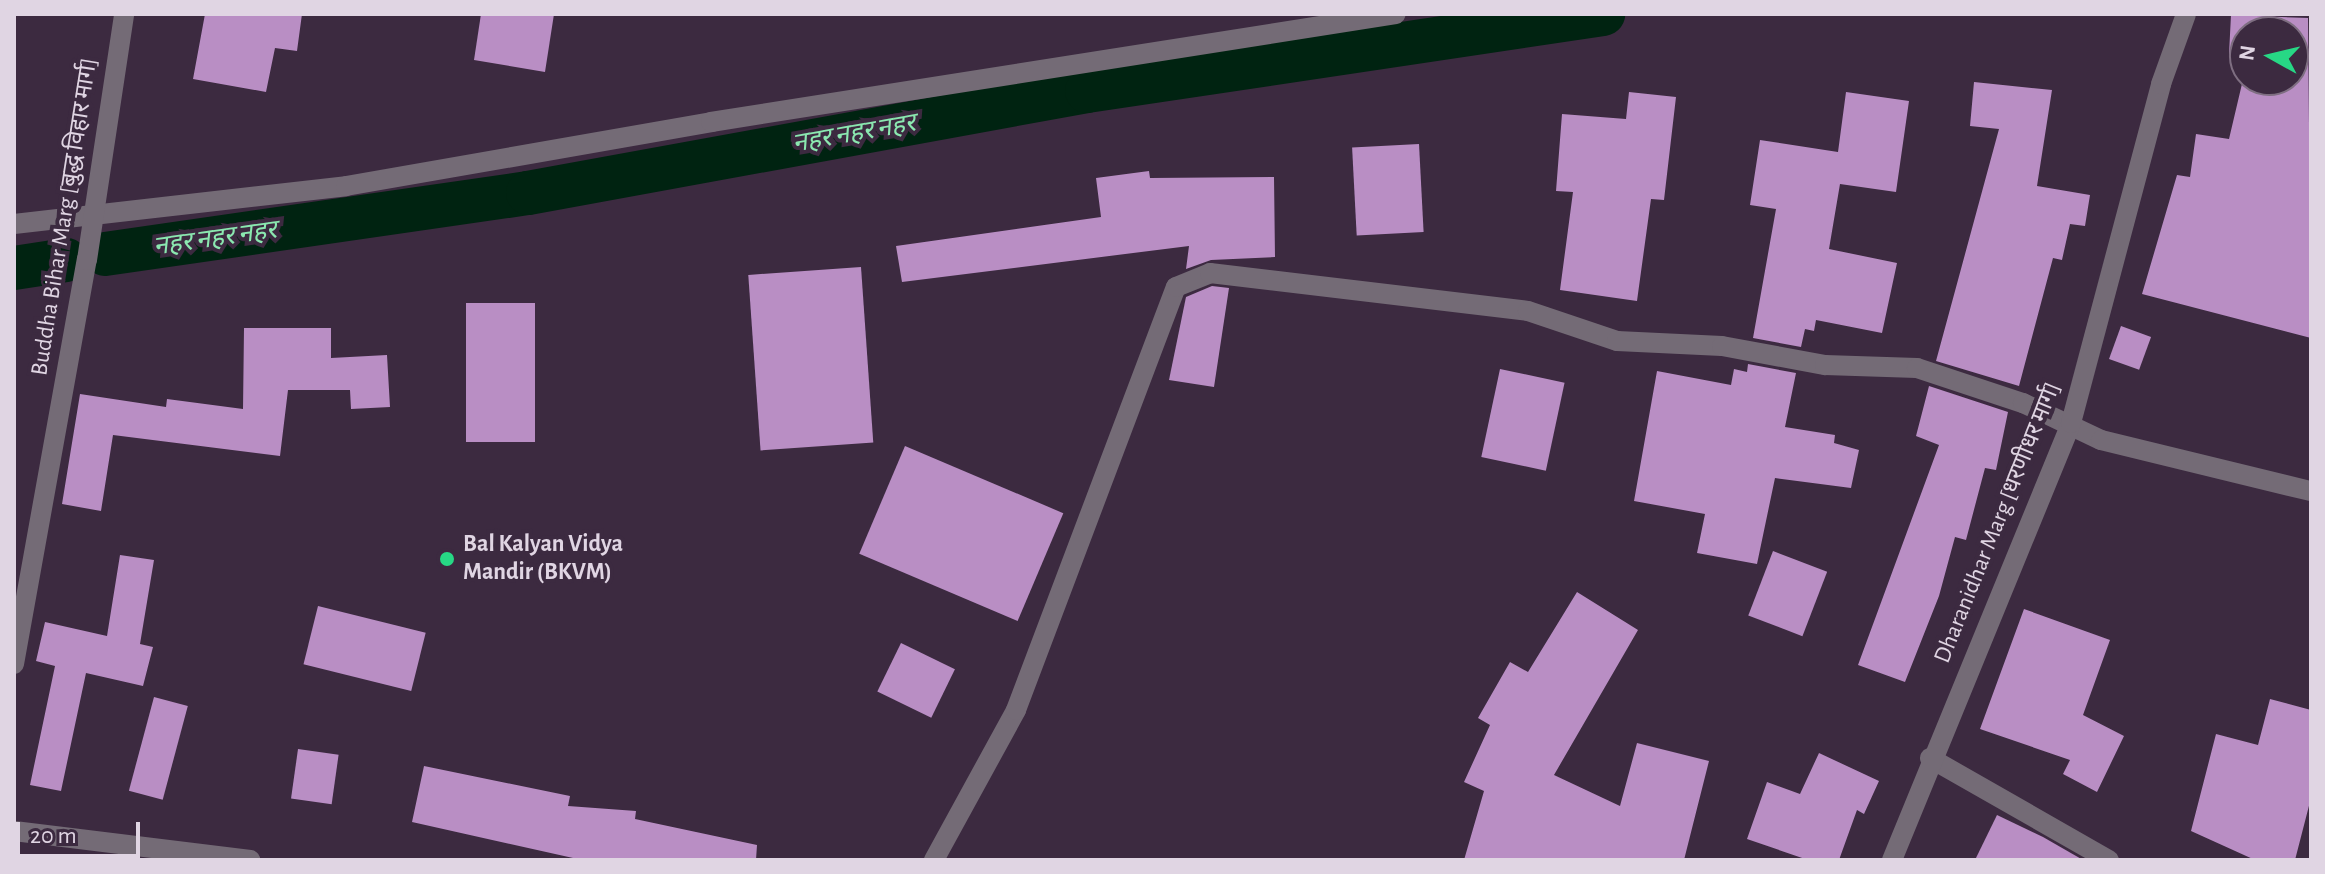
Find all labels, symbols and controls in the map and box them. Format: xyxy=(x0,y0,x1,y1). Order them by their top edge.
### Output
north arrow xyxy=(2229,16,2309,96)
text: N xyxy=(2235,44,2259,62)
street label: Buddha Bihar Marg [बुद्ध विहार मार्ग] xyxy=(26,56,104,378)
water label: नहर नहर नहर xyxy=(790,108,918,160)
water label: नहर नहर नहर xyxy=(151,215,279,263)
street label: Dharanidhar Marg [धरणीधर मार्ग] xyxy=(1928,378,2068,668)
place label: Bal Kalyan Vidya Mandir (BKVM) xyxy=(463,531,623,587)
marker: Bal Kalyan Vidya Mandir (BKVM) xyxy=(438,550,456,568)
scale bar xyxy=(20,806,144,856)
text: 20 m xyxy=(30,824,77,848)

